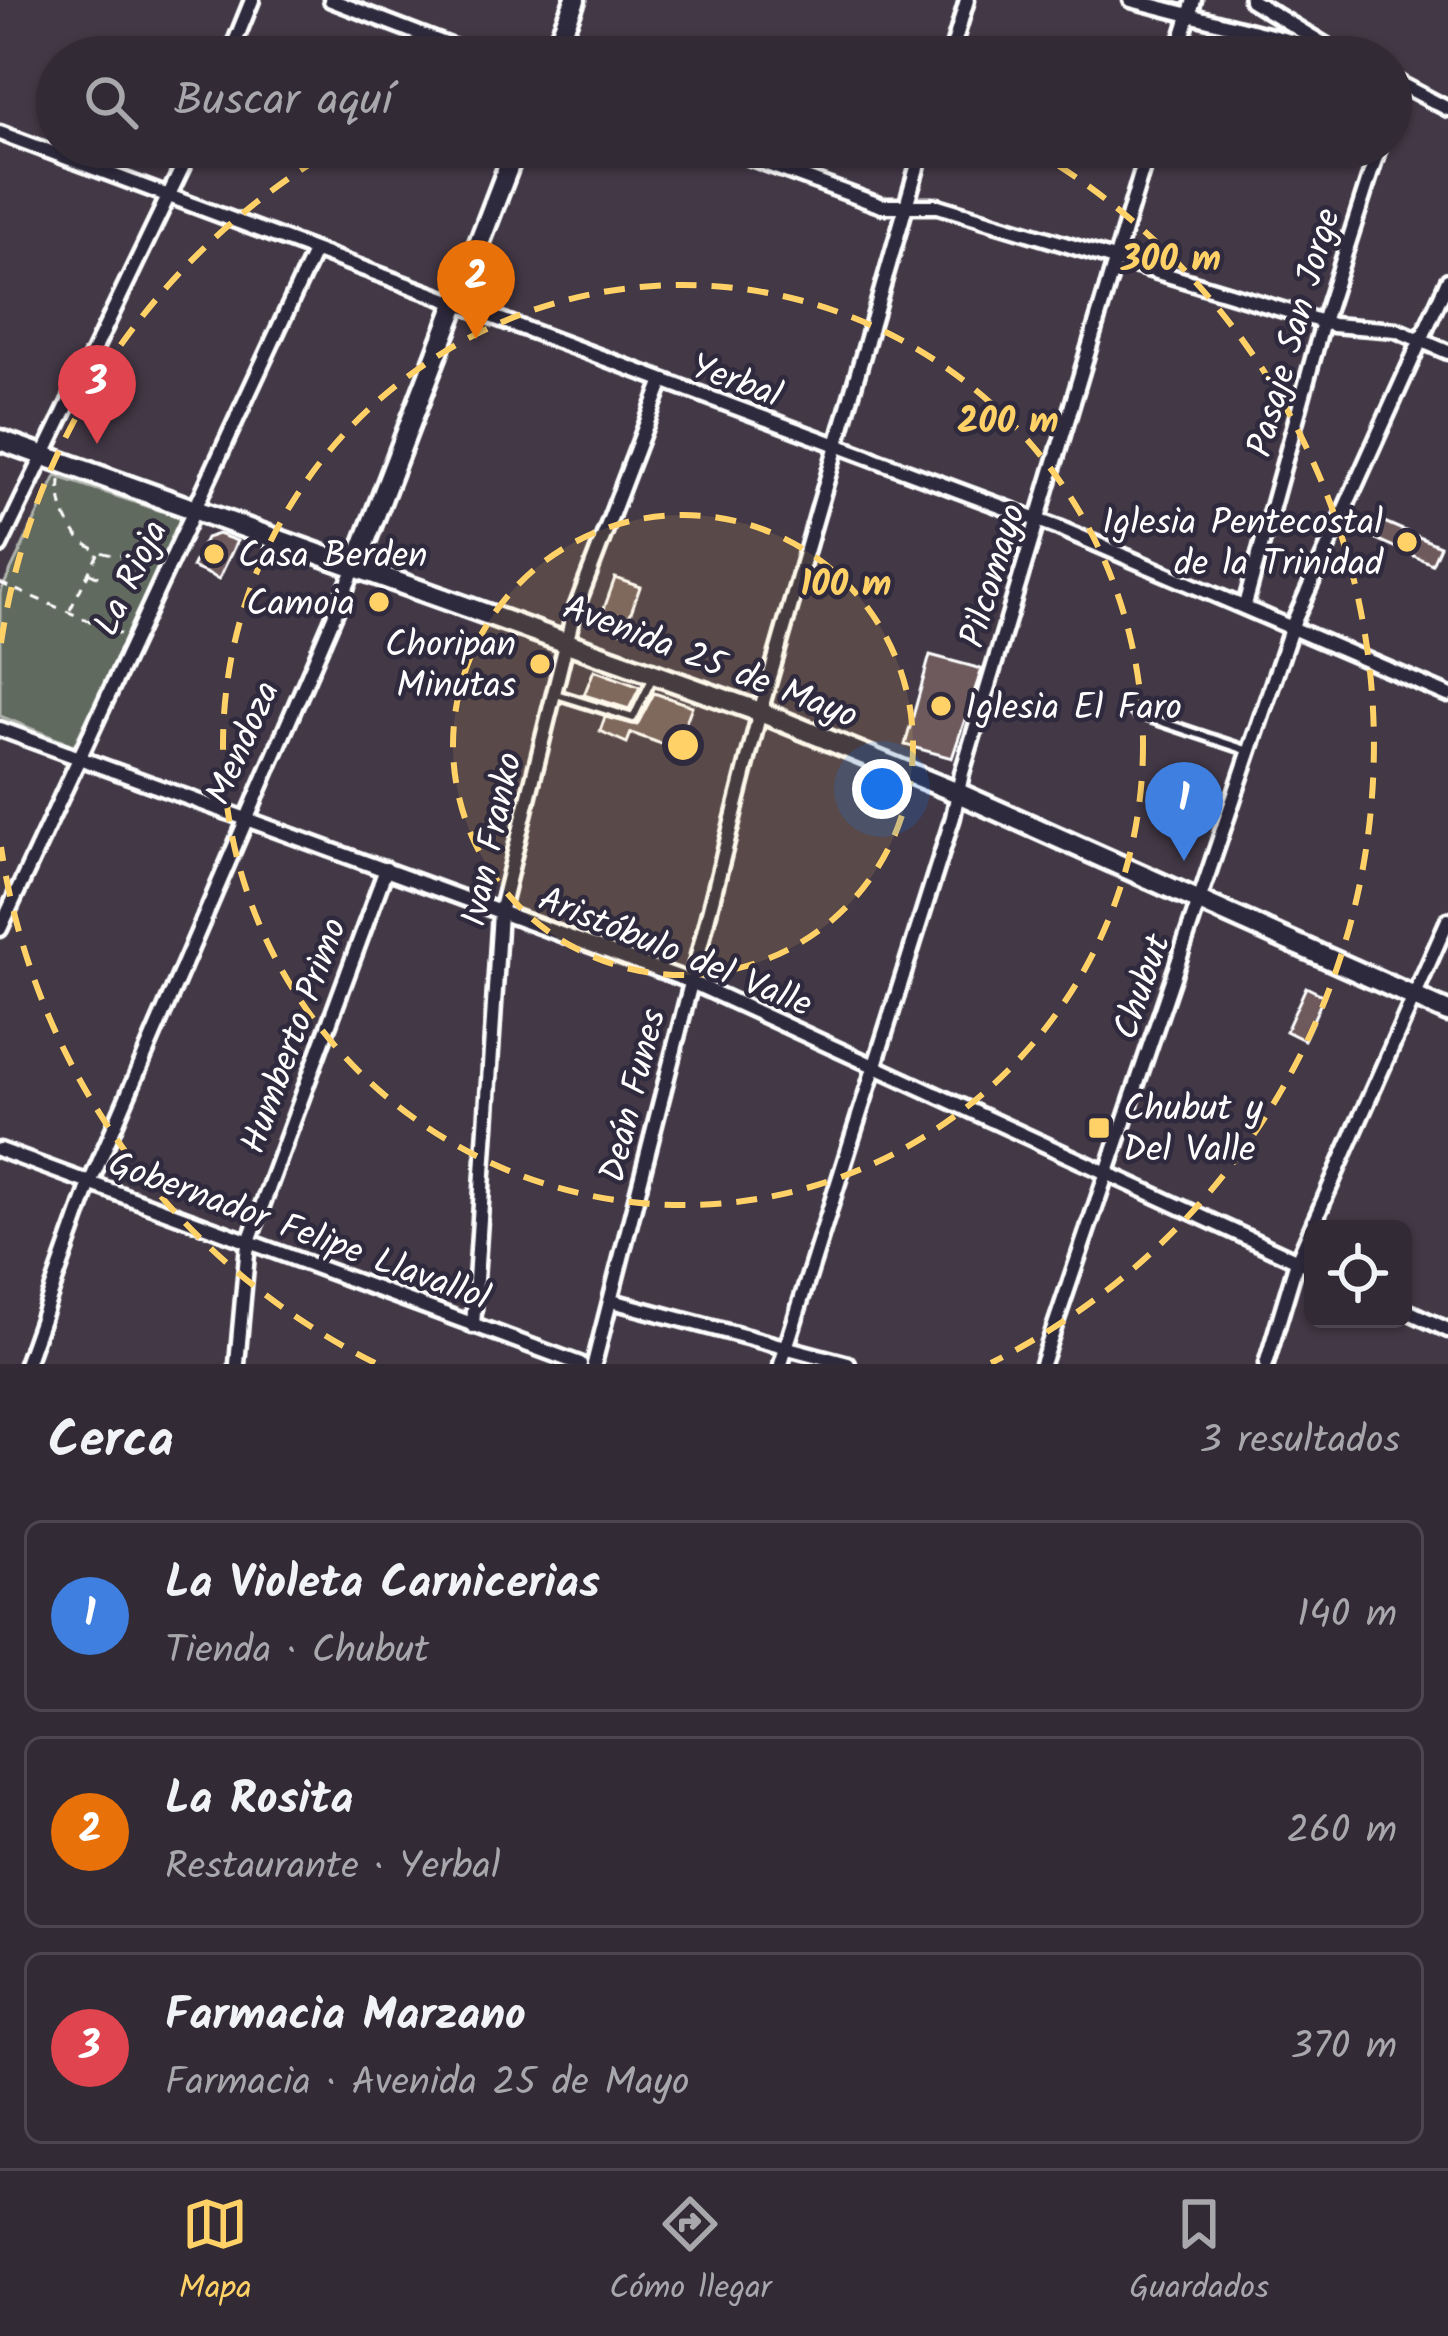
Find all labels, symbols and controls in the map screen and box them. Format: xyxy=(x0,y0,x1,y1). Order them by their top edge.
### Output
search box xyxy=(36,36,1412,168)
text: Buscar aquí xyxy=(174,66,392,138)
icon: search xyxy=(78,69,144,135)
street label: Pasaje San Jorge xyxy=(1233,202,1358,464)
text: 300 m xyxy=(1120,232,1221,289)
pin: 2 xyxy=(437,240,515,339)
street label: Yerbal xyxy=(682,340,790,425)
pin: 3 xyxy=(58,345,136,444)
text: 200 m xyxy=(957,394,1059,451)
place label: Iglesia Pentecostal de la Trinidad xyxy=(1102,496,1384,594)
street label: Pilcomayo xyxy=(945,497,1043,655)
street label: La Rioja xyxy=(80,511,185,646)
place label: Casa Berden xyxy=(238,529,428,586)
marker: Iglesia Pentecostal de la Trinidad xyxy=(1394,529,1420,555)
marker: Casa Berden xyxy=(201,541,227,567)
text: 100 m xyxy=(800,557,892,614)
place label: Camoia xyxy=(246,577,355,634)
street label: Avenida 25 de Mayo xyxy=(554,581,866,746)
marker: Camoia xyxy=(366,589,392,615)
place label: Choripan Minutas xyxy=(385,618,516,716)
marker: Choripan Minutas xyxy=(527,651,553,677)
street label: Mendoza xyxy=(192,672,297,815)
place label: Iglesia El Faro xyxy=(965,681,1182,738)
marker: Iglesia El Faro xyxy=(928,693,954,719)
centre of rings xyxy=(662,724,704,766)
street label: Ivan Franko xyxy=(447,747,540,932)
your location xyxy=(852,759,912,819)
pin: 1 xyxy=(1145,762,1223,861)
street label: Aristóbulo del Valle xyxy=(529,872,820,1034)
street label: Humberto Primo xyxy=(226,911,364,1162)
street label: Chubut xyxy=(1099,926,1188,1048)
street label: Deán Funes xyxy=(585,1003,683,1189)
place label: Chubut y Del Valle xyxy=(1123,1082,1264,1180)
marker: Chubut y Del Valle xyxy=(1086,1115,1112,1141)
street label: Gobernador Felipe Llavallol xyxy=(100,1137,498,1328)
map controls xyxy=(1304,1220,1412,1328)
button: locate xyxy=(1304,1220,1412,1328)
text: Cerca xyxy=(48,1402,174,1483)
text: 3 resultados xyxy=(1200,1411,1400,1473)
text: La Violeta Carnicerias xyxy=(165,1549,600,1621)
text: 1 xyxy=(84,1585,96,1647)
text: 140 m xyxy=(1297,1585,1397,1647)
text: Tienda · Chubut xyxy=(165,1621,429,1683)
text: La Rosita xyxy=(165,1765,353,1837)
text: 2 xyxy=(79,1801,101,1863)
text: 260 m xyxy=(1286,1801,1397,1863)
text: Restaurante · Yerbal xyxy=(165,1837,500,1899)
text: Farmacia Marzano xyxy=(165,1981,526,2053)
text: 3 xyxy=(79,2017,101,2079)
text: 370 m xyxy=(1291,2017,1397,2079)
text: Farmacia · Avenida 25 de Mayo xyxy=(165,2053,689,2115)
tab: Mapa xyxy=(179,2191,252,2316)
tab: Cómo llegar xyxy=(609,2191,772,2316)
tab: Guardados xyxy=(1129,2191,1269,2316)

